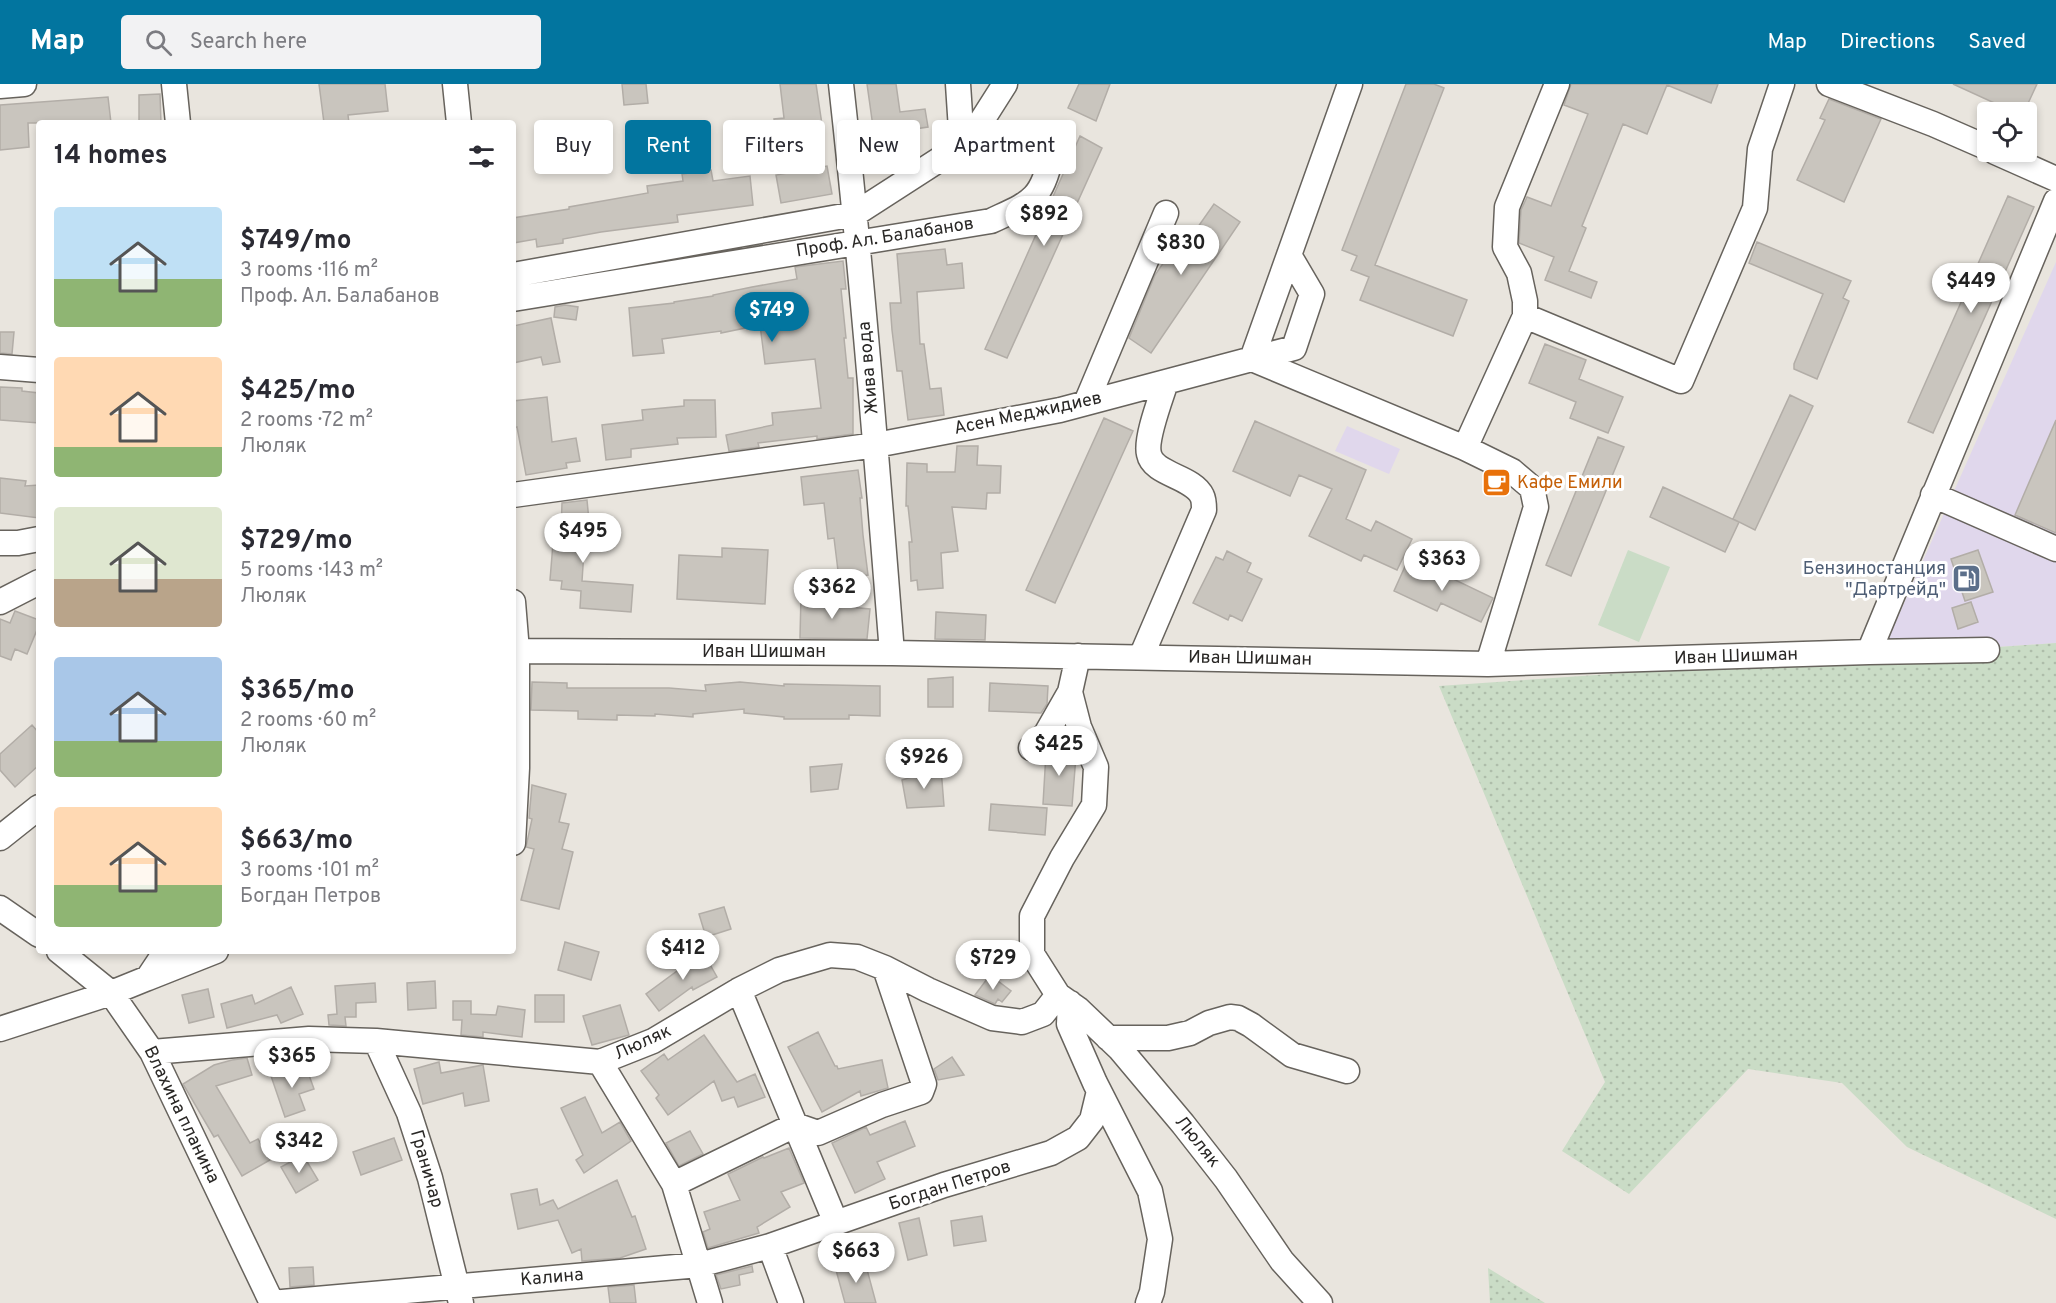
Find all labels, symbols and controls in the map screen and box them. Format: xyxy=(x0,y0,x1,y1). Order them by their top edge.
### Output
search box xyxy=(121,15,541,69)
text: Map xyxy=(30,24,85,60)
icon: search xyxy=(142,26,175,59)
text: Search here xyxy=(190,29,307,56)
text: Map xyxy=(1767,29,1807,56)
text: Directions xyxy=(1840,29,1935,56)
text: Saved xyxy=(1968,29,2026,56)
map controls xyxy=(1977,102,2037,162)
button: locate xyxy=(1977,102,2037,162)
chip: Buy xyxy=(534,120,613,174)
chip: Rent xyxy=(625,120,711,174)
chip: Filters xyxy=(723,120,825,174)
chip: New xyxy=(837,120,920,174)
chip: Apartment xyxy=(932,120,1076,174)
text: 14 homes xyxy=(54,140,168,173)
icon: filters xyxy=(465,140,498,173)
pin: $892 xyxy=(1008,196,1080,247)
text: $892 xyxy=(1019,202,1069,228)
street label: Проф. Ал. Балабанов xyxy=(794,213,976,263)
text: $749/mo xyxy=(240,225,351,258)
pin: $830 xyxy=(1145,225,1217,276)
icon: home xyxy=(102,231,174,303)
text: $830 xyxy=(1156,231,1206,257)
text: 3 rooms · 116 m² xyxy=(240,258,378,284)
pin: $449 xyxy=(1935,263,2007,314)
text: $449 xyxy=(1946,269,1996,295)
text: Проф. Ал. Балабанов xyxy=(240,284,440,310)
pin: $749 xyxy=(736,292,808,343)
text: $749 xyxy=(749,298,795,324)
street label: Жива вода xyxy=(853,321,885,415)
text: $425/mo xyxy=(240,375,355,408)
icon: home xyxy=(102,381,174,453)
street label: Асен Меджидиев xyxy=(952,387,1104,441)
text: 2 rooms · 72 m² xyxy=(240,408,373,434)
text: Люляк xyxy=(240,434,307,460)
cafe icon: Кафе Емили xyxy=(1480,467,1512,499)
place label: Кафе Емили xyxy=(1517,472,1623,495)
pin: $495 xyxy=(547,513,619,564)
text: $495 xyxy=(558,519,608,545)
text: $729/mo xyxy=(240,525,352,558)
icon: home xyxy=(102,531,174,603)
pin: $363 xyxy=(1406,541,1478,592)
text: $363 xyxy=(1418,547,1466,573)
text: 5 rooms · 143 m² xyxy=(240,558,383,584)
place label: Бензиностанция "Дартрейд" xyxy=(1803,558,1946,602)
fuel station icon: Бензиностанция "Дартрейд" xyxy=(1951,563,1983,595)
pin: $362 xyxy=(796,569,868,620)
text: $362 xyxy=(808,575,856,601)
text: Люляк xyxy=(240,584,307,610)
street label: Иван Шишман xyxy=(702,641,826,664)
street label: Иван Шишман xyxy=(1674,643,1798,671)
street label: Иван Шишман xyxy=(1188,646,1312,672)
text: $365/mo xyxy=(240,675,354,708)
icon: home xyxy=(102,681,174,753)
text: 2 rooms · 60 m² xyxy=(240,708,376,734)
pin: $425 xyxy=(1023,726,1095,777)
text: $425 xyxy=(1034,732,1084,758)
text: Люляк xyxy=(240,734,307,760)
pin: $926 xyxy=(888,739,960,790)
text: $926 xyxy=(900,745,948,771)
text: $663/mo xyxy=(240,825,353,858)
icon: home xyxy=(102,831,174,903)
text: 3 rooms · 101 m² xyxy=(240,858,379,884)
text: Богдан Петров xyxy=(240,884,381,910)
pin: $412 xyxy=(647,930,719,981)
text: $412 xyxy=(660,936,706,962)
pin: $729 xyxy=(957,940,1029,991)
text: $729 xyxy=(969,946,1017,972)
street label: Люляк xyxy=(611,1020,675,1066)
pin: $365 xyxy=(256,1038,328,1089)
street label: Влахина планина xyxy=(138,1043,224,1187)
text: $365 xyxy=(268,1044,316,1070)
street label: Люляк xyxy=(1169,1111,1225,1173)
pin: $342 xyxy=(263,1123,335,1174)
street label: Граничар xyxy=(404,1127,448,1211)
text: $342 xyxy=(274,1129,324,1155)
street label: Богдан Петров xyxy=(886,1155,1014,1217)
pin: $663 xyxy=(820,1233,892,1284)
text: $663 xyxy=(832,1239,880,1265)
street label: Калина xyxy=(519,1264,585,1292)

